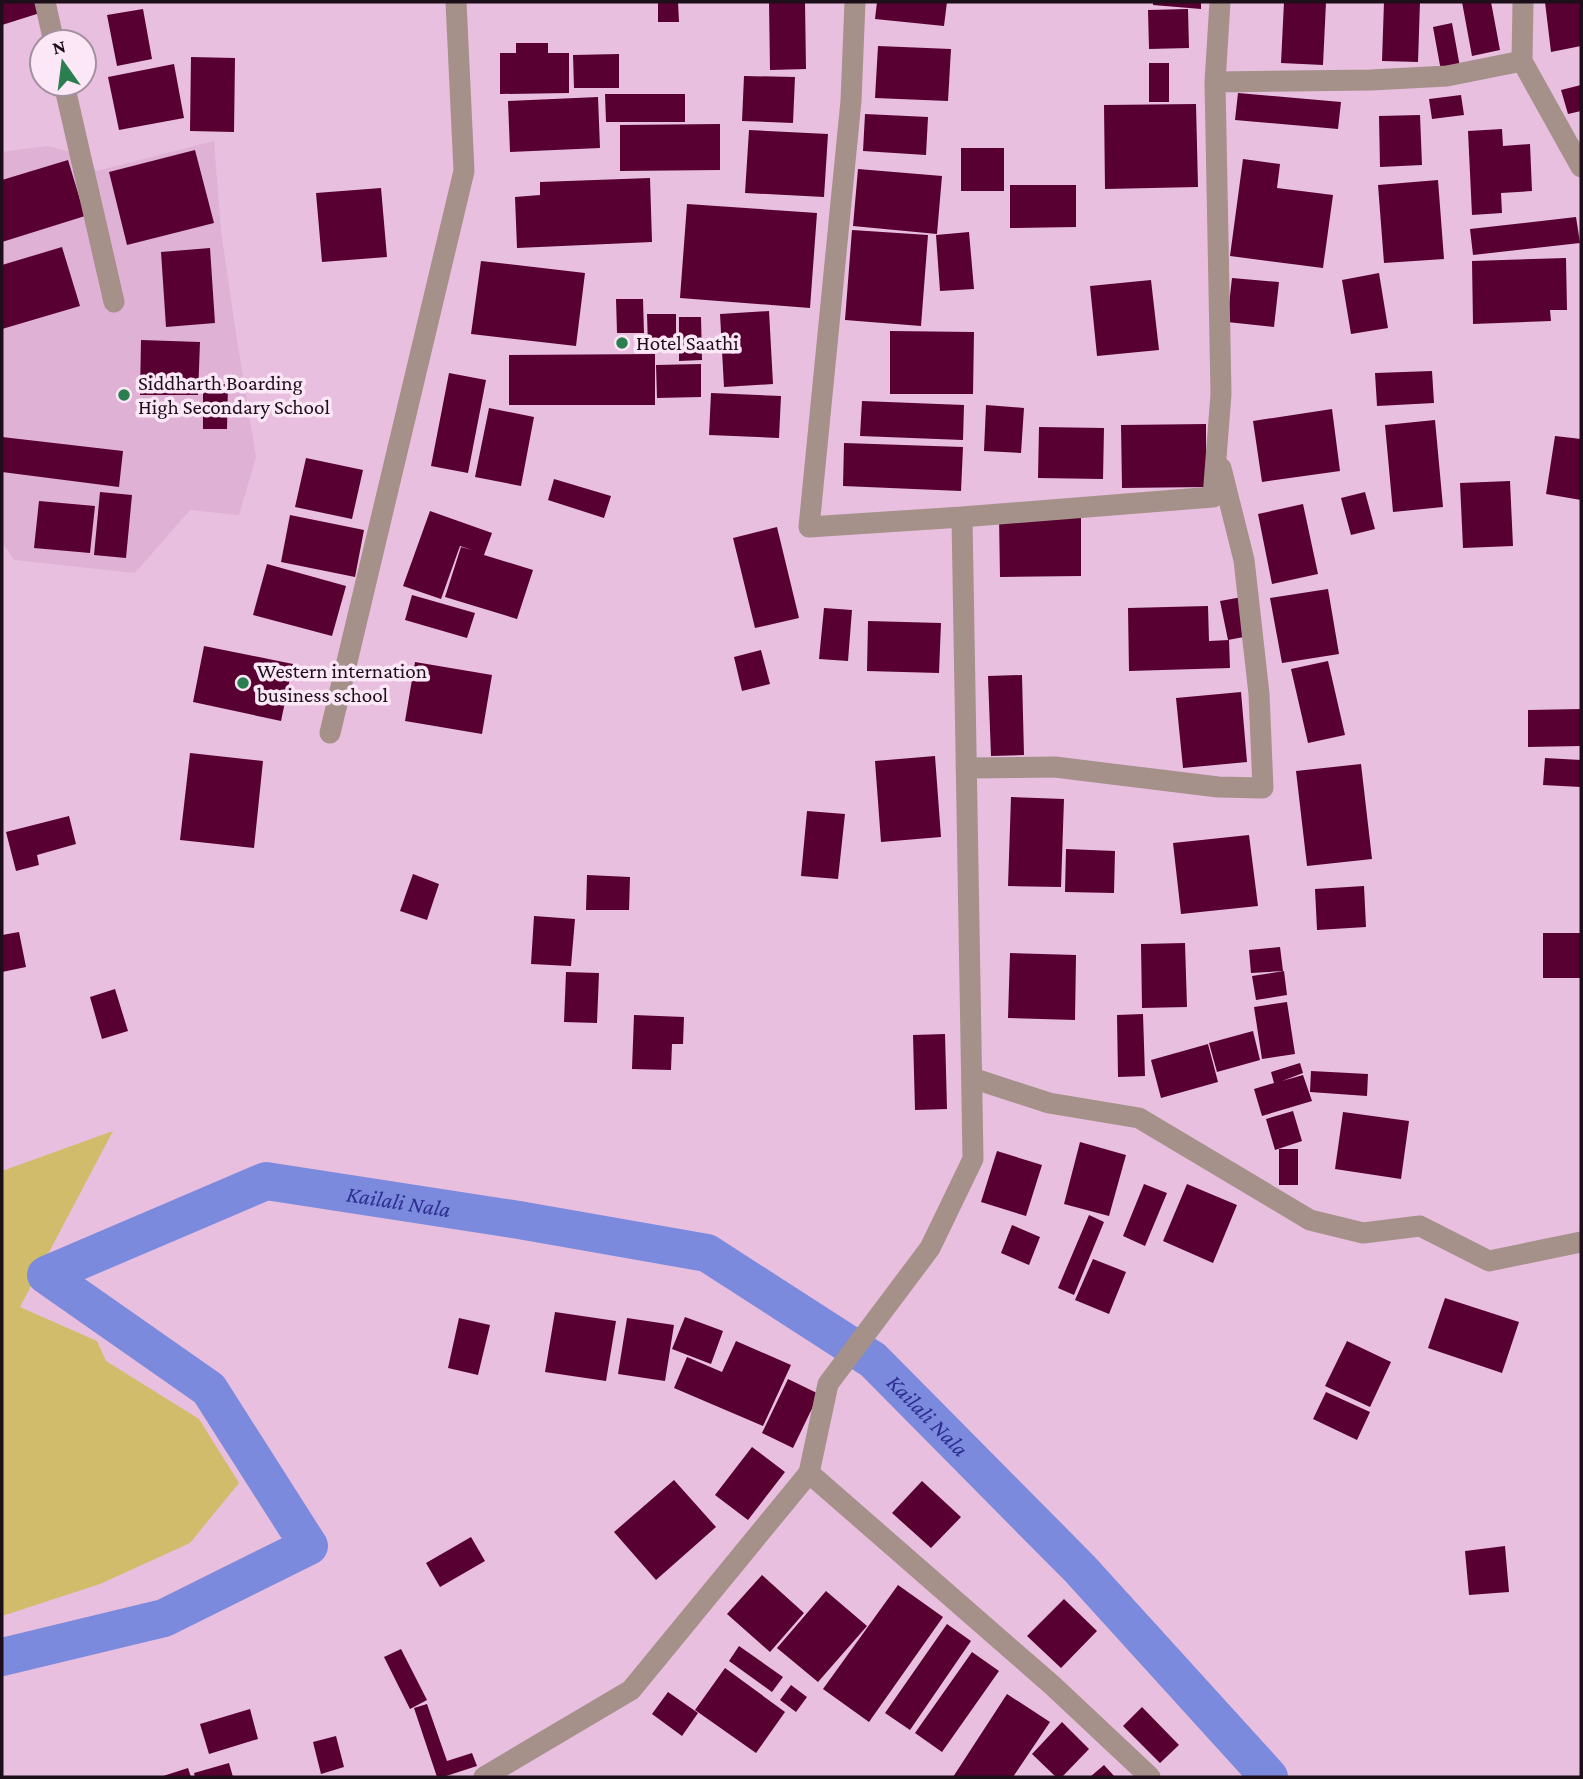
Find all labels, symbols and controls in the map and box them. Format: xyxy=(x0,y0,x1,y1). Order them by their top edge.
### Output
north arrow xyxy=(28,28,98,98)
text: N xyxy=(50,35,68,59)
place label: Hotel Saathi xyxy=(636,331,739,355)
marker: Hotel Saathi xyxy=(614,335,630,351)
place label: Siddharth Boarding High Secondary School xyxy=(138,371,330,419)
marker: Siddharth Boarding High Secondary School xyxy=(116,387,132,403)
place label: Western internation business school xyxy=(257,659,427,707)
marker: Western internation business school xyxy=(235,675,251,691)
water label: Kailali Nala xyxy=(345,1181,453,1222)
water label: Kailali Nala xyxy=(882,1369,974,1462)

